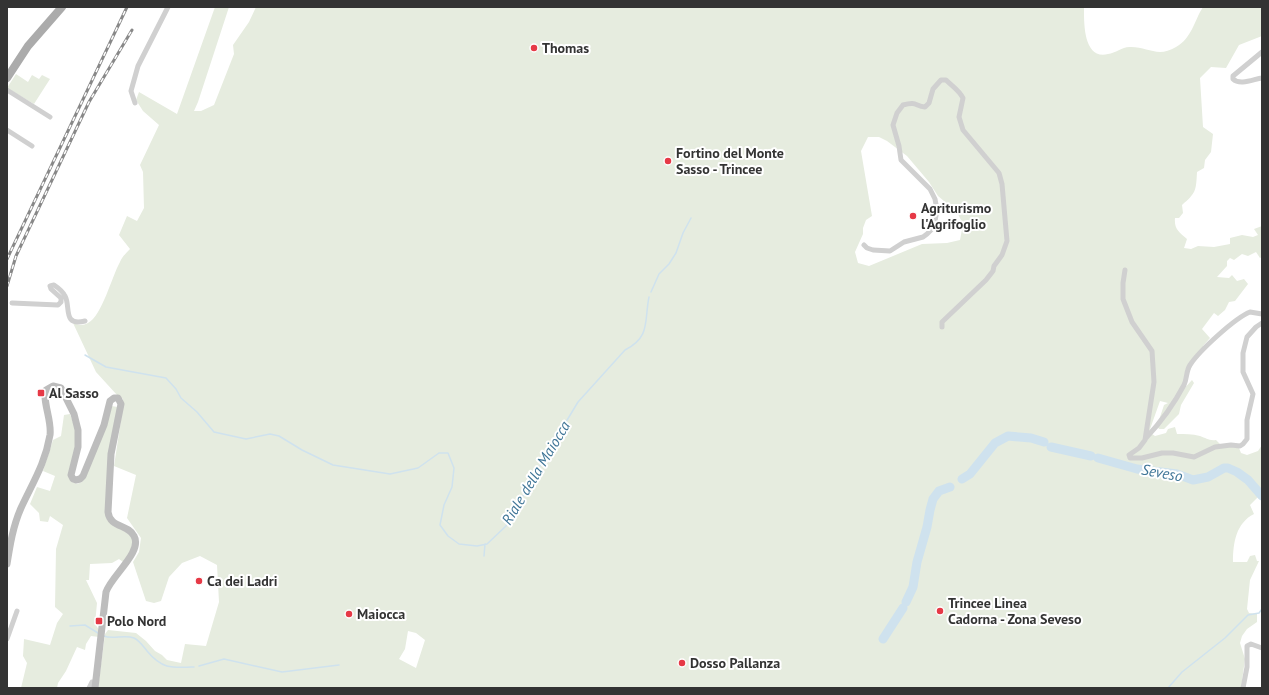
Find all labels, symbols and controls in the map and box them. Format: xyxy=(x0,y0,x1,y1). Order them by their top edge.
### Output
place label: Thomas xyxy=(542,39,589,57)
marker: Thomas xyxy=(529,43,539,53)
place label: Fortino del Monte Sasso - Trincee xyxy=(676,144,784,178)
marker: Fortino del Monte Sasso - Trincee xyxy=(663,156,673,166)
place label: Agriturismo l'Agrifoglio xyxy=(921,199,992,233)
marker: Agriturismo l'Agrifoglio xyxy=(908,211,918,221)
place label: Al Sasso xyxy=(49,384,99,402)
marker: Al Sasso xyxy=(36,388,46,398)
water label: Riale della Maiocca xyxy=(497,417,574,528)
water label: Seveso xyxy=(1140,460,1184,485)
place label: Ca dei Ladri xyxy=(207,572,278,590)
marker: Ca dei Ladri xyxy=(194,576,204,586)
place label: Trincee Linea Cadorna - Zona Seveso xyxy=(948,594,1082,628)
place label: Maiocca xyxy=(357,605,405,623)
marker: Trincee Linea Cadorna - Zona Seveso xyxy=(935,606,945,616)
marker: Maiocca xyxy=(344,609,354,619)
place label: Polo Nord xyxy=(107,612,166,630)
marker: Polo Nord xyxy=(94,616,104,626)
place label: Dosso Pallanza xyxy=(690,654,780,672)
marker: Dosso Pallanza xyxy=(677,658,687,668)

